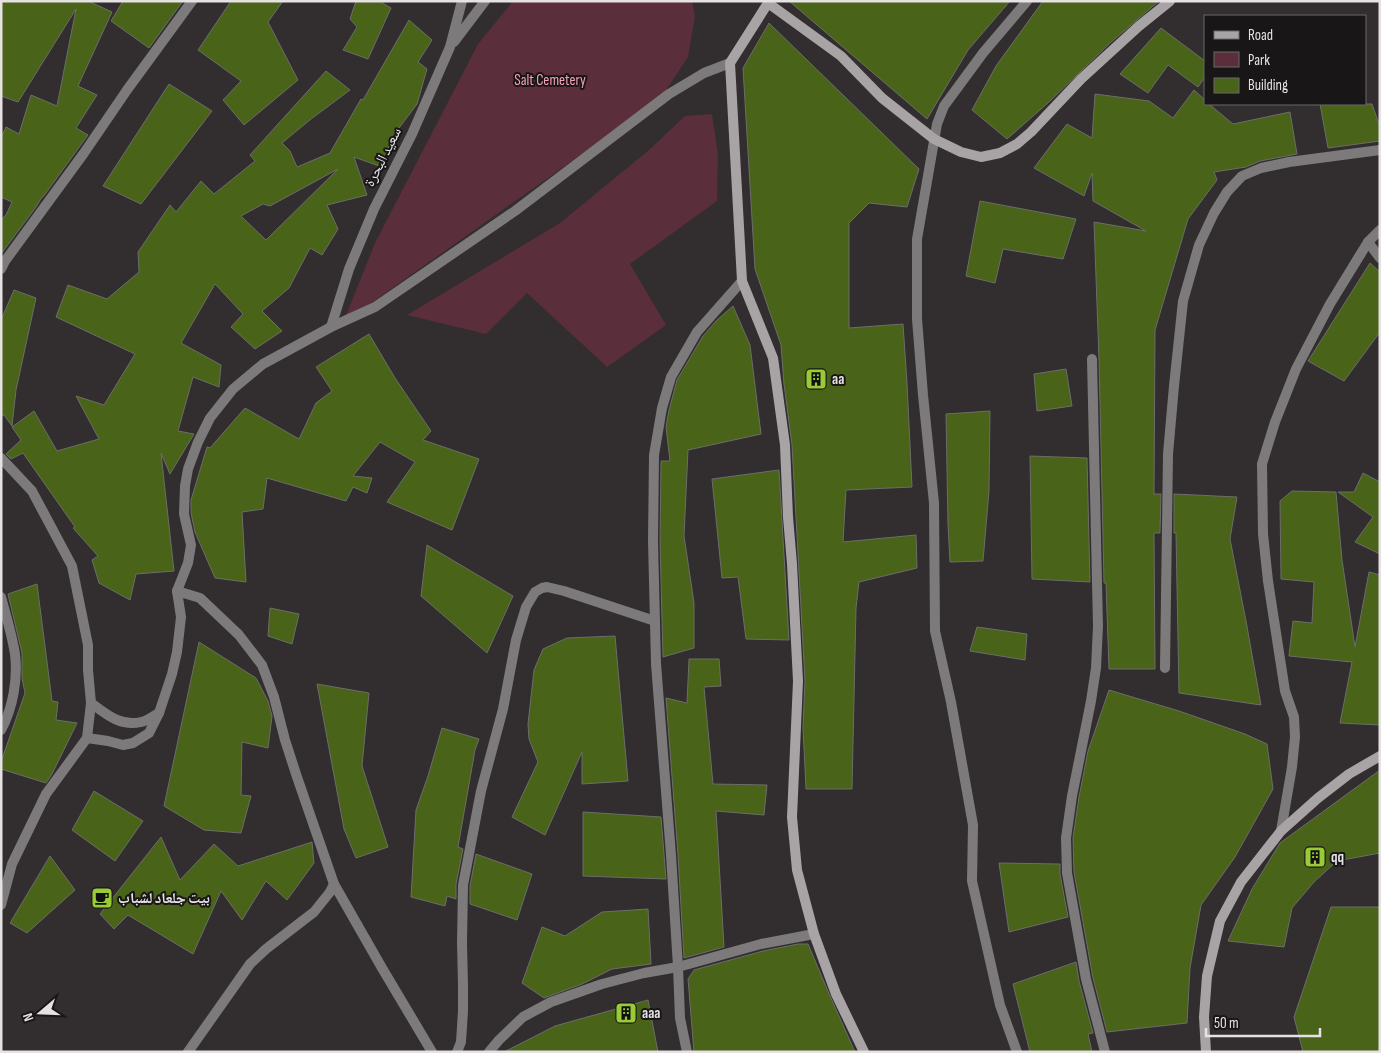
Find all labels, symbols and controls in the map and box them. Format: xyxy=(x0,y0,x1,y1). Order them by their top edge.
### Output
legend xyxy=(1204,15,1366,105)
text: Road xyxy=(1248,26,1273,45)
text: Park xyxy=(1248,51,1270,70)
park label: Salt Cemetery xyxy=(514,71,586,90)
text: Building xyxy=(1248,76,1288,95)
street label: سعيد البحرة xyxy=(360,124,406,190)
building icon: aa xyxy=(804,367,828,391)
place label: aa xyxy=(832,370,844,389)
building icon: qq xyxy=(1303,845,1327,869)
place label: qq xyxy=(1331,848,1344,867)
cafe icon: بيت جلعاد لشباب xyxy=(90,886,114,910)
place label: بيت جلعاد لشباب xyxy=(118,889,210,908)
north arrow xyxy=(15,988,65,1038)
building icon: aaa xyxy=(614,1001,638,1025)
place label: aaa xyxy=(642,1004,660,1023)
scale bar xyxy=(1206,1006,1320,1038)
text: N xyxy=(19,1011,37,1023)
text: 50 m xyxy=(1214,1014,1239,1033)

